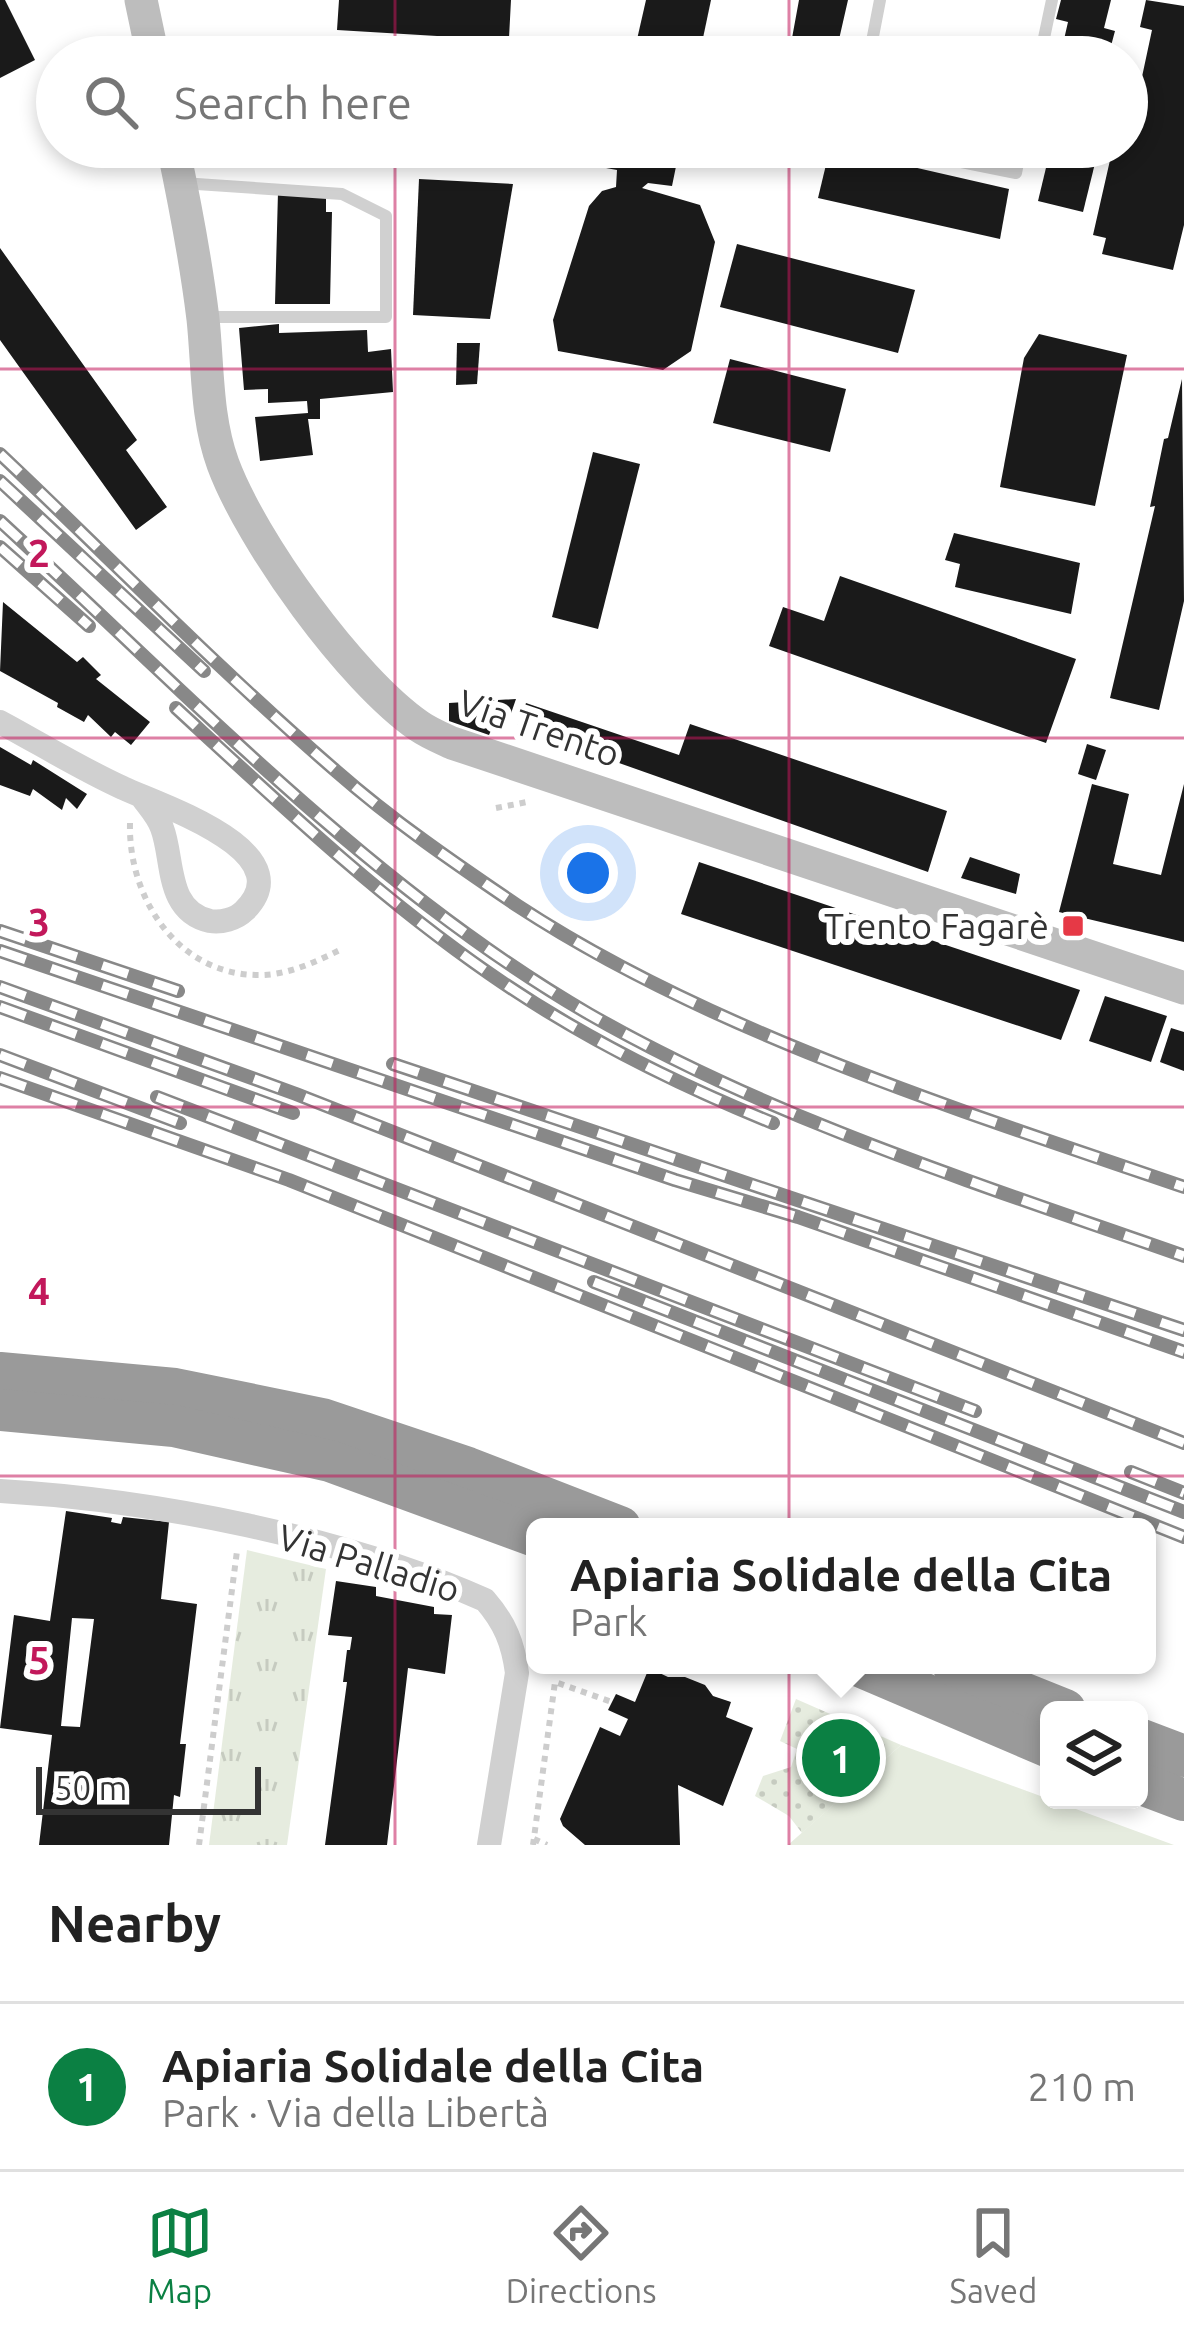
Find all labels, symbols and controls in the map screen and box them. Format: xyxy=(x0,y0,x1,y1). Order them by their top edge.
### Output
search box xyxy=(36,36,1148,168)
icon: search xyxy=(78,69,144,135)
text: Search here xyxy=(174,77,412,128)
text: 2 xyxy=(28,531,50,574)
street label: Via Trento xyxy=(453,681,625,774)
your location xyxy=(558,843,618,903)
text: 3 xyxy=(28,900,50,943)
place label: Trento Fagarè xyxy=(824,905,1049,946)
marker: Trento Fagarè xyxy=(1060,913,1086,939)
text: 4 xyxy=(28,1269,50,1312)
street label: Via Palladio xyxy=(273,1516,465,1610)
popup xyxy=(526,1518,1156,1674)
text: Apiaria Solidale della Cita xyxy=(570,1549,1112,1600)
text: Park xyxy=(570,1600,647,1643)
text: 5 xyxy=(28,1638,50,1681)
map controls xyxy=(1040,1701,1148,1809)
button: layers xyxy=(1040,1701,1148,1809)
pin: 1 xyxy=(802,1713,880,1803)
scale bar xyxy=(36,1761,261,1814)
text: 50 m xyxy=(54,1769,127,1806)
text: Nearby xyxy=(48,1894,221,1952)
text: Apiaria Solidale della Cita xyxy=(162,2040,704,2091)
text: 1 xyxy=(76,2065,98,2108)
text: 210 m xyxy=(1027,2065,1136,2108)
text: Park · Via della Libertà xyxy=(162,2091,549,2134)
tab: Map xyxy=(147,2200,213,2309)
tab: Directions xyxy=(506,2200,656,2309)
tab: Saved xyxy=(950,2200,1037,2309)

